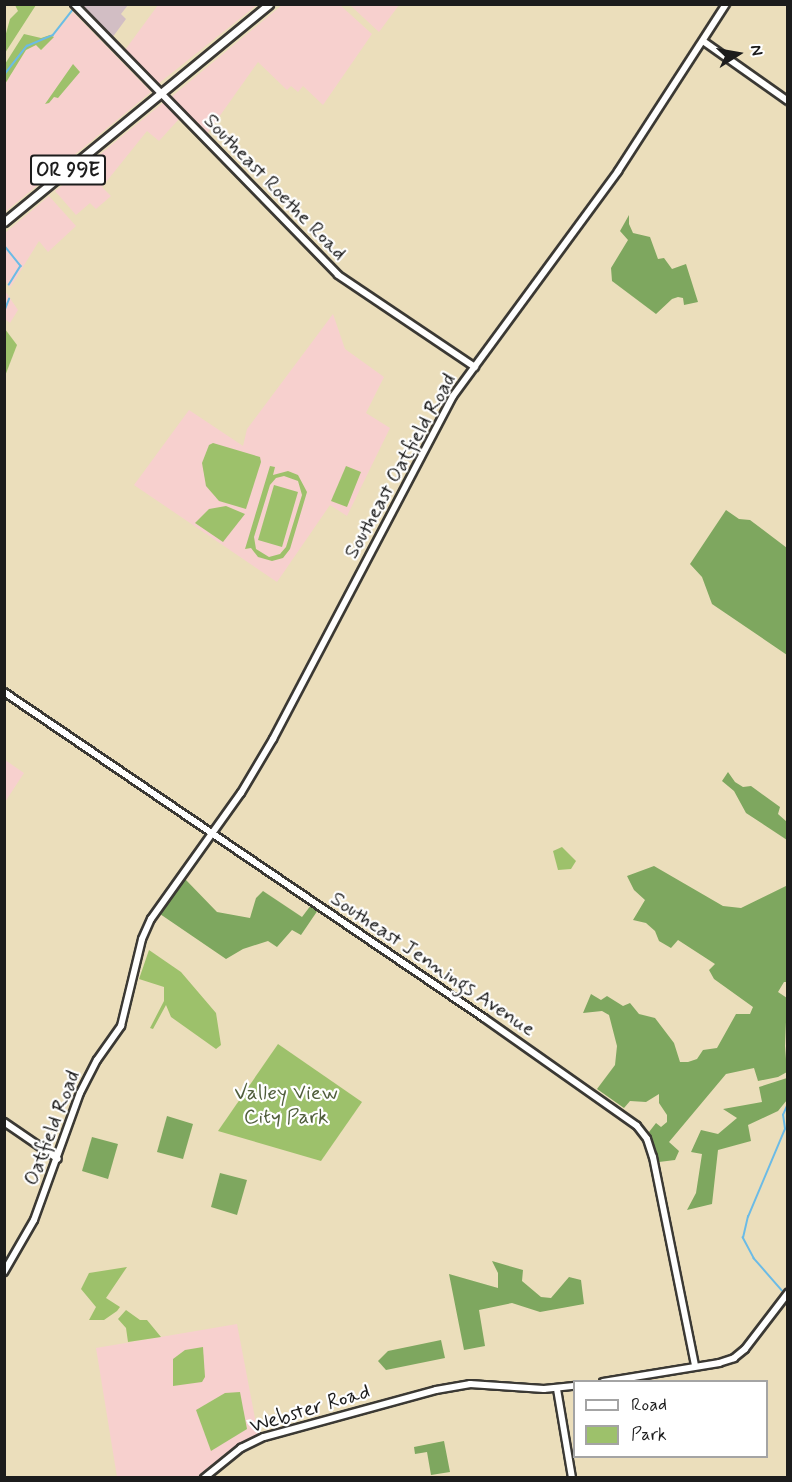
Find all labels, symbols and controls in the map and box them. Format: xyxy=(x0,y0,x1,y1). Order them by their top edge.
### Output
north arrow xyxy=(708,24,768,84)
text: N xyxy=(745,43,767,58)
street label: Southeast Roethe Road xyxy=(199,109,351,265)
road number: OR 99E xyxy=(29,153,107,187)
street label: Southeast Oatfield Road xyxy=(339,370,461,562)
street label: Southeast Jennings Avenue xyxy=(326,886,540,1042)
street label: Oatfield Road xyxy=(19,1067,85,1189)
park label: Valley View City Park xyxy=(236,1080,336,1130)
street label: Webster Road xyxy=(248,1379,372,1439)
legend xyxy=(573,1380,768,1458)
text: Road xyxy=(631,1393,667,1417)
text: Park xyxy=(631,1423,667,1447)

